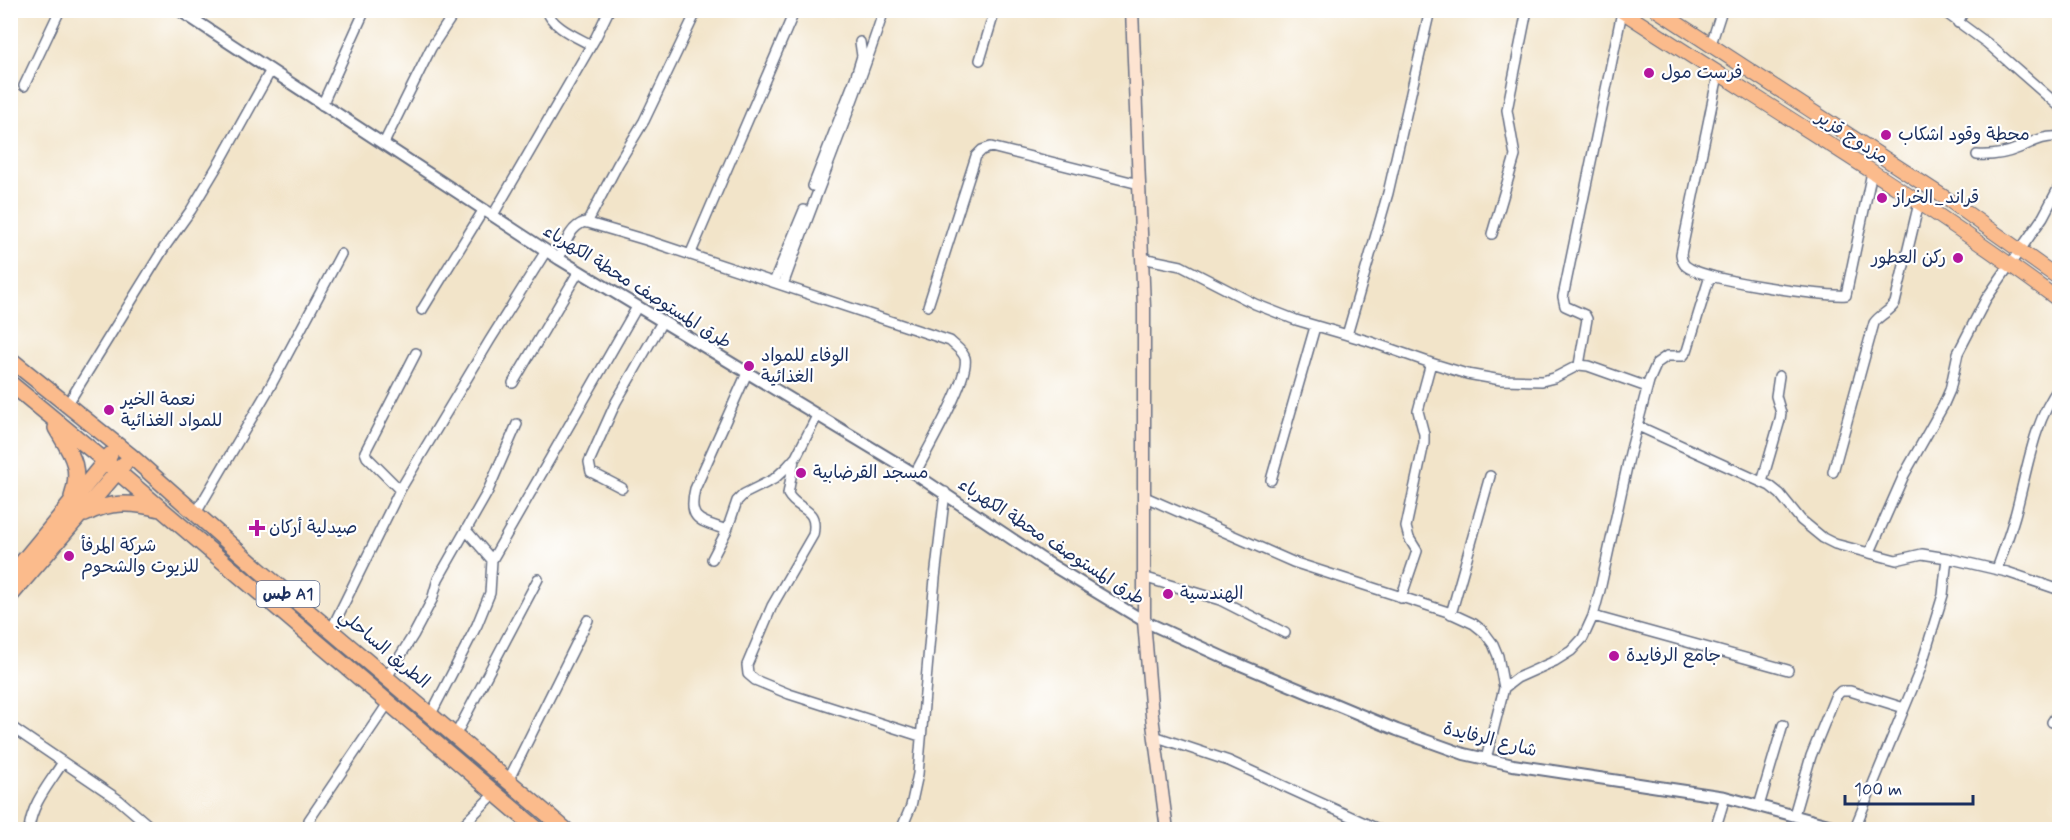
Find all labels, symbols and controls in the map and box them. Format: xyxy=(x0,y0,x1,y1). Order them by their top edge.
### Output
place label: فرست مول xyxy=(1661,61,1743,85)
marker: فرست مول xyxy=(1642,66,1656,80)
street label: مزدوج قزير xyxy=(1810,105,1893,170)
place label: محطة وقود اشكاب xyxy=(1898,123,2030,147)
marker: محطة وقود اشكاب xyxy=(1879,128,1893,142)
place label: قراند_الخراز xyxy=(1892,186,1979,210)
marker: قراند_الخراز xyxy=(1875,191,1889,205)
street label: طرق المستوصف محطة الكهرباء xyxy=(538,219,736,355)
place label: ركن العطور xyxy=(1869,246,1946,270)
marker: ركن العطور xyxy=(1951,251,1965,265)
place label: الوفاء للمواد الغذائية xyxy=(761,344,849,389)
marker: الوفاء للمواد الغذائية xyxy=(742,359,756,373)
place label: نعمة الخير للمواد الغذائية xyxy=(119,388,222,433)
marker: نعمة الخير للمواد الغذائية xyxy=(102,403,116,417)
place label: مسجد القرضابية xyxy=(813,461,929,485)
marker: مسجد القرضابية xyxy=(794,466,808,480)
street label: طرق المستوصف محطة الكهرباء xyxy=(953,473,1149,611)
place label: صيدلية أركان xyxy=(269,516,358,540)
marker: صيدلية أركان xyxy=(250,521,264,535)
place label: شركة المرفأ للزيوت والشحوم xyxy=(81,534,199,580)
marker: شركة المرفأ للزيوت والشحوم xyxy=(62,549,76,563)
road number: طس A1 xyxy=(256,581,320,607)
place label: الهندسية xyxy=(1180,582,1243,606)
marker: الهندسية xyxy=(1161,587,1175,601)
street label: الطريق الساحلي xyxy=(332,604,435,696)
place label: جامع الرفايدة xyxy=(1626,644,1721,668)
marker: جامع الرفايدة xyxy=(1607,649,1621,663)
street label: شارع الرفايدة xyxy=(1441,717,1539,763)
scale bar xyxy=(1845,768,1972,806)
text: 100 m xyxy=(1854,778,1902,802)

